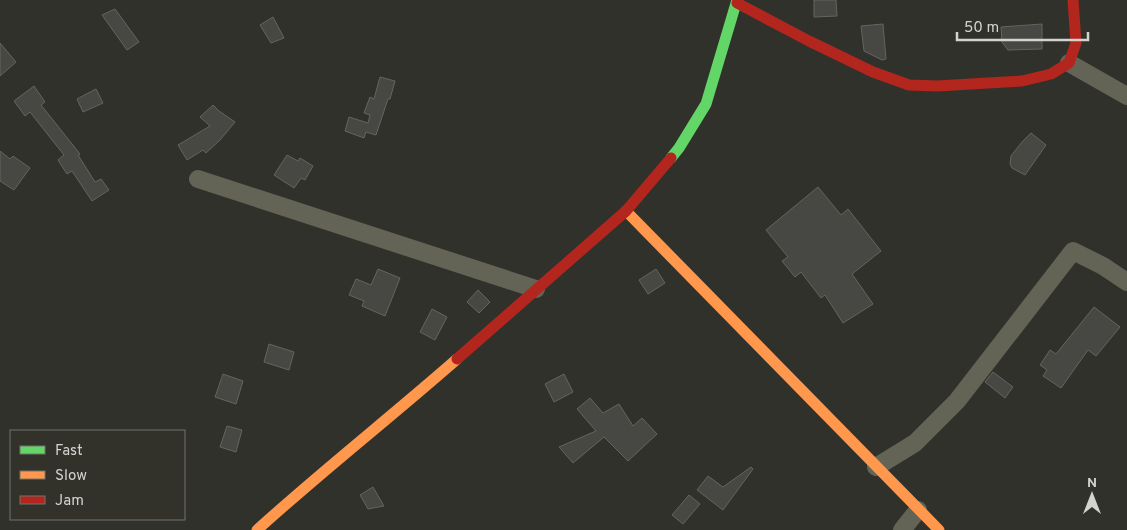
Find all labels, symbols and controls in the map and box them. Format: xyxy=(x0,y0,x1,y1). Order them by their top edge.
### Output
scale bar xyxy=(957,10,1088,42)
text: 50 m xyxy=(964,19,999,38)
legend xyxy=(10,430,185,520)
text: Fast xyxy=(55,442,83,461)
text: Slow xyxy=(55,467,87,486)
north arrow xyxy=(1067,470,1117,520)
text: N xyxy=(1087,475,1097,492)
text: Jam xyxy=(55,492,84,511)

